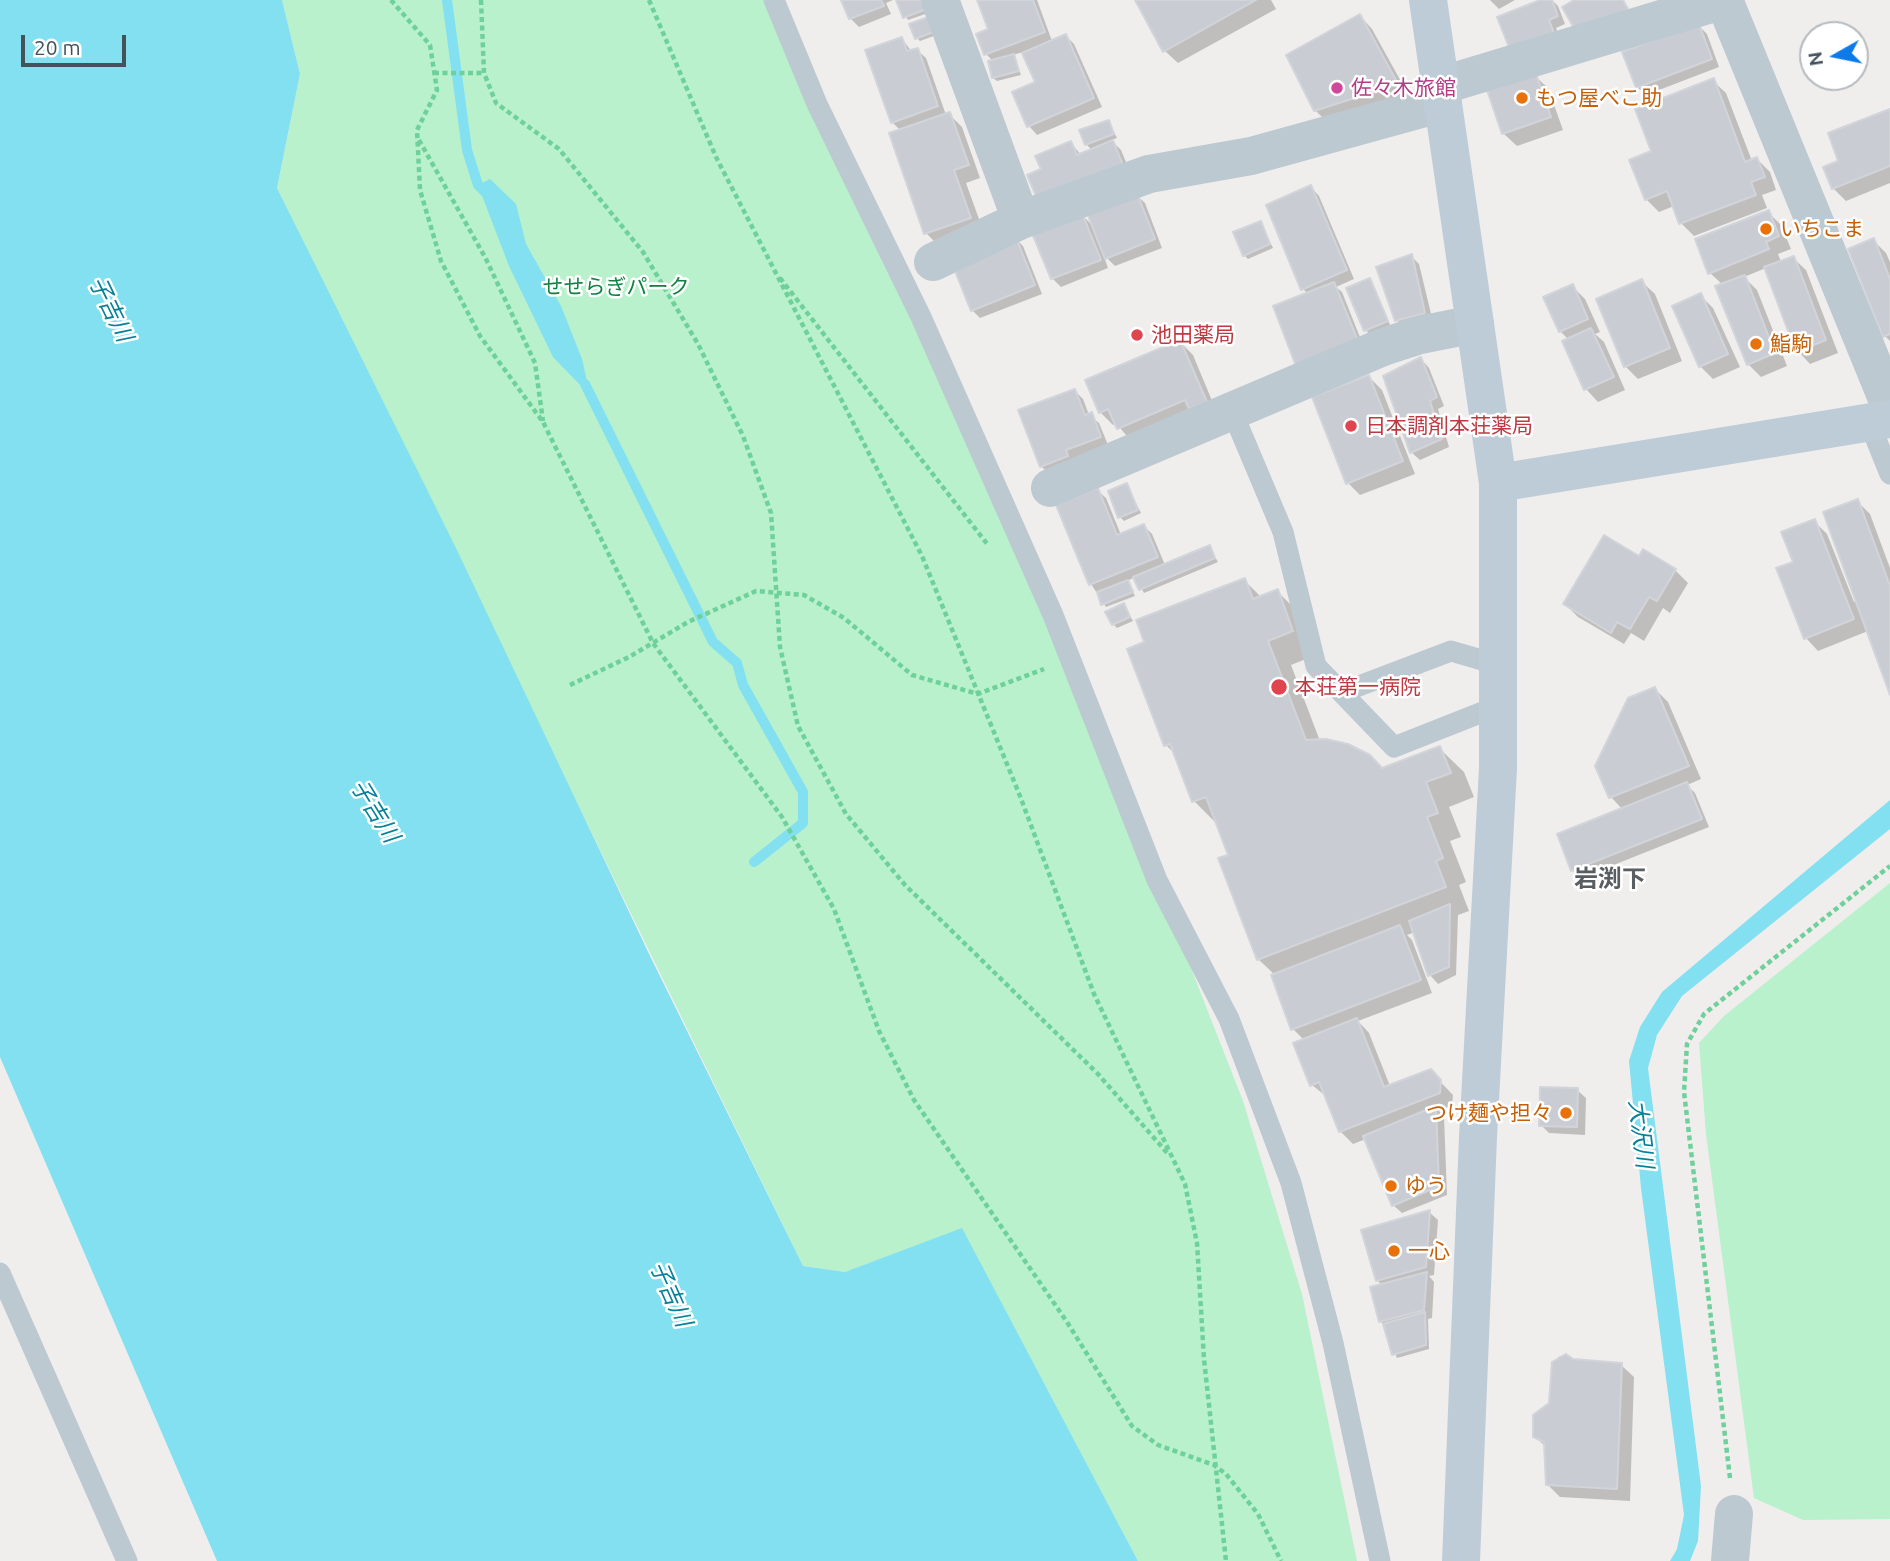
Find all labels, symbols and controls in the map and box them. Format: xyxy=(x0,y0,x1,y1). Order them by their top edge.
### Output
scale bar xyxy=(24,21,130,65)
north arrow xyxy=(1799,21,1869,91)
text: 20 m xyxy=(34,35,81,59)
text: N xyxy=(1803,50,1827,68)
place label: 佐々木旅館 xyxy=(1351,75,1456,101)
marker: 佐々木旅館 xyxy=(1329,80,1345,96)
place label: もつ屋べこ助 xyxy=(1536,85,1662,111)
marker: もつ屋べこ助 xyxy=(1514,90,1530,106)
place label: いちこま xyxy=(1780,216,1864,242)
marker: いちこま xyxy=(1758,221,1774,237)
water label: 子吉川 xyxy=(83,272,139,346)
park label: せせらぎパーク xyxy=(543,274,689,300)
place label: 池田薬局 xyxy=(1151,322,1235,348)
marker: 池田薬局 xyxy=(1129,327,1145,343)
place label: 鮨駒 xyxy=(1770,331,1812,357)
marker: 鮨駒 xyxy=(1748,336,1764,352)
place label: 日本調剤本荘薬局 xyxy=(1365,413,1533,439)
marker: 日本調剤本荘薬局 xyxy=(1343,418,1359,434)
place label: 本荘第一病院 xyxy=(1295,674,1421,700)
marker: 本荘第一病院 xyxy=(1269,677,1289,697)
water label: 子吉川 xyxy=(345,774,405,848)
district label: 岩渕下 xyxy=(1574,865,1646,893)
water label: 大沢川 xyxy=(1623,1098,1659,1170)
place label: つけ麺や担々 xyxy=(1426,1100,1552,1126)
marker: つけ麺や担々 xyxy=(1558,1105,1574,1121)
place label: ゆう xyxy=(1405,1173,1447,1199)
marker: ゆう xyxy=(1383,1178,1399,1194)
place label: 一心 xyxy=(1408,1238,1450,1264)
marker: 一心 xyxy=(1386,1243,1402,1259)
water label: 子吉川 xyxy=(644,1257,698,1331)

